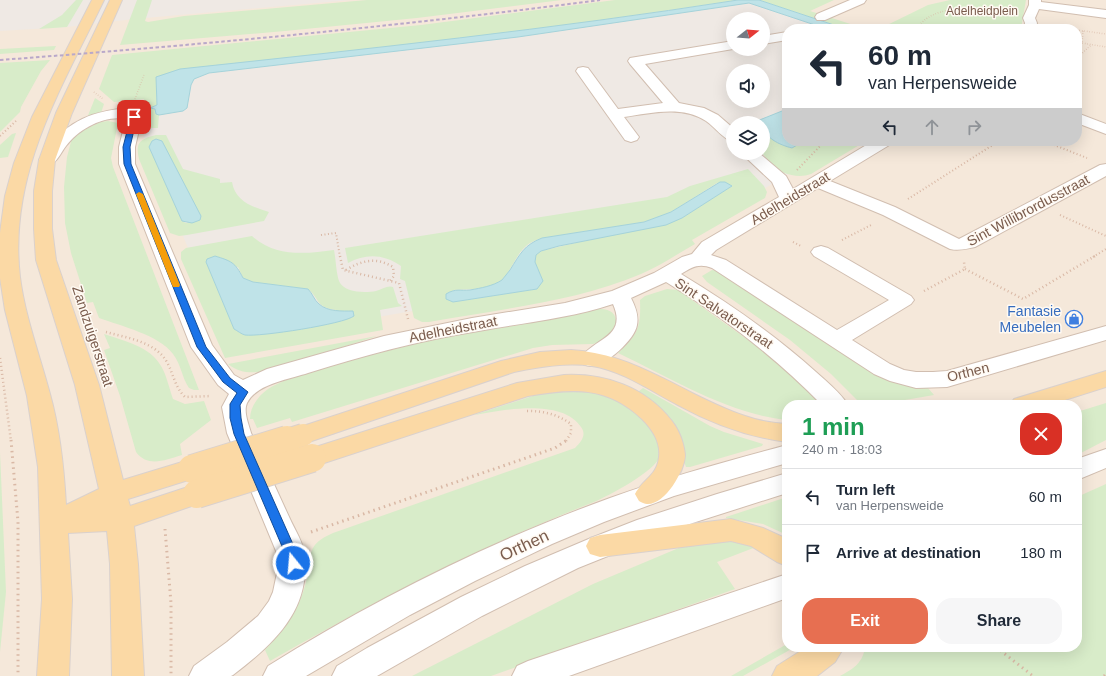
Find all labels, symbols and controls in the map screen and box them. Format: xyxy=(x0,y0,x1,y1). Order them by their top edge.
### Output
street label: Adelheidplein xyxy=(946,4,1018,18)
north arrow xyxy=(726,12,770,56)
map controls xyxy=(726,12,770,160)
icon: left xyxy=(802,40,854,92)
text: 60 m xyxy=(868,40,932,71)
button: sound xyxy=(726,64,770,108)
text: van Herpensweide xyxy=(868,73,1017,93)
pin xyxy=(117,100,151,134)
icon: arrive xyxy=(123,106,145,128)
button: layers xyxy=(726,116,770,160)
icon: left xyxy=(879,116,901,138)
icon: ahead xyxy=(921,116,943,138)
icon: right xyxy=(963,116,985,138)
street label: Adelheidstraat xyxy=(748,168,833,228)
street label: Sint Willibrordusstraat xyxy=(964,171,1092,249)
street label: Sint Salvatorstraat xyxy=(672,274,776,352)
street label: Zandzuigerstraat xyxy=(69,284,117,389)
place label: Fantasie Meubelen xyxy=(1000,303,1061,335)
shop icon: Fantasie Meubelen xyxy=(1064,309,1084,329)
street label: Adelheidstraat xyxy=(408,313,499,345)
street label: Orthen xyxy=(945,359,991,385)
text: 1 min xyxy=(802,413,865,440)
button: close xyxy=(1020,413,1062,455)
text: 240 m · 18:03 xyxy=(802,442,882,457)
text: Turn left xyxy=(836,481,895,498)
icon: left xyxy=(802,486,824,508)
text: 60 m xyxy=(1029,488,1062,505)
text: van Herpensweide xyxy=(836,498,944,513)
street label: Orthen xyxy=(497,526,552,565)
position arrow xyxy=(272,542,314,584)
icon: arrive xyxy=(802,542,824,564)
text: Arrive at destination xyxy=(836,544,981,561)
text: 180 m xyxy=(1020,544,1062,561)
button: Exit xyxy=(802,598,928,644)
button: Share xyxy=(936,598,1062,644)

